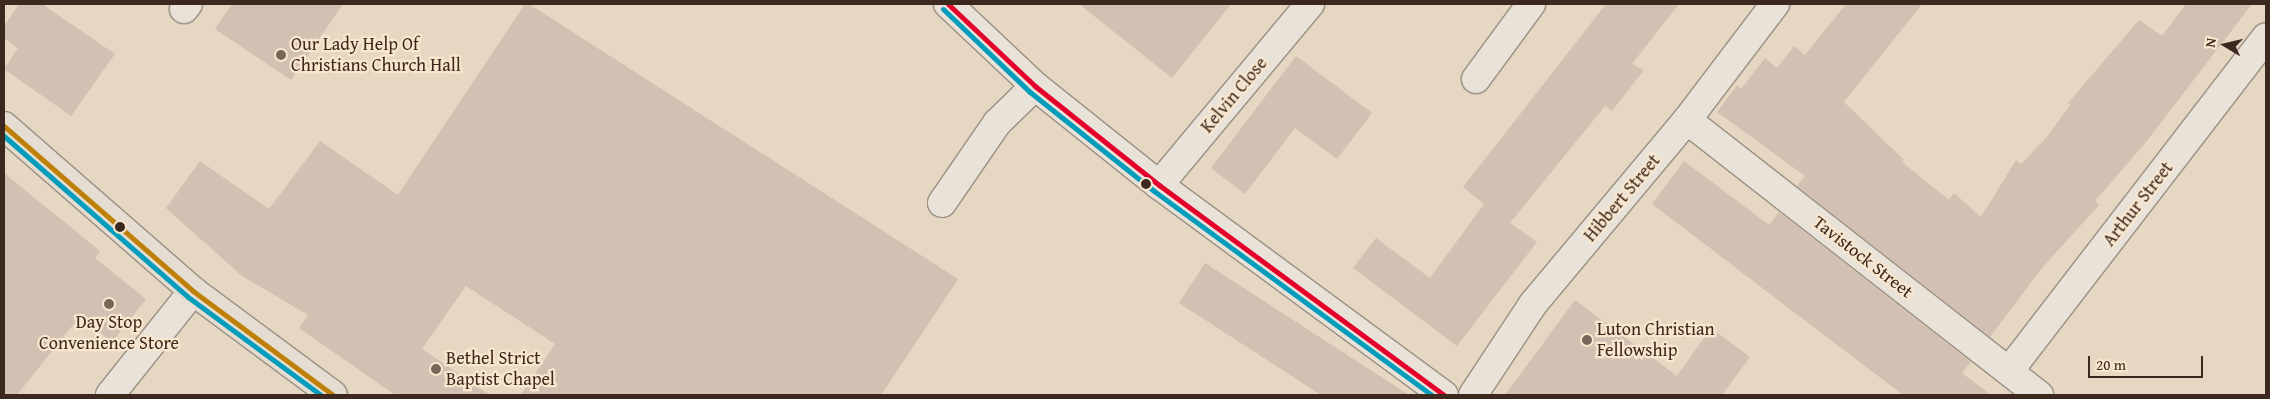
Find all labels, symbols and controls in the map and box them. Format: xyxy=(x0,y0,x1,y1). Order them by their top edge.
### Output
north arrow xyxy=(2200,20,2250,70)
place label: Our Lady Help Of Christians Church Hall xyxy=(291,34,461,76)
text: N xyxy=(2200,36,2221,49)
marker: Our Lady Help Of Christians Church Hall xyxy=(275,49,287,61)
street label: Kelvin Close xyxy=(1196,53,1272,137)
street label: Hibbert Street xyxy=(1579,150,1665,246)
street label: Arthur Street xyxy=(2098,157,2178,251)
unlabelled marker xyxy=(1141,179,1151,189)
street label: Tavistock Street xyxy=(1809,211,1917,303)
unlabelled marker xyxy=(115,222,125,232)
marker: Day Stop Convenience Store xyxy=(103,298,115,310)
place label: Day Stop Convenience Store xyxy=(39,312,179,354)
place label: Luton Christian Fellowship xyxy=(1597,319,1715,362)
marker: Luton Christian Fellowship xyxy=(1581,334,1593,346)
scale bar xyxy=(2090,346,2205,378)
place label: Bethel Strict Baptist Chapel xyxy=(446,348,555,390)
text: 20 m xyxy=(2096,354,2126,375)
marker: Bethel Strict Baptist Chapel xyxy=(430,363,442,375)

